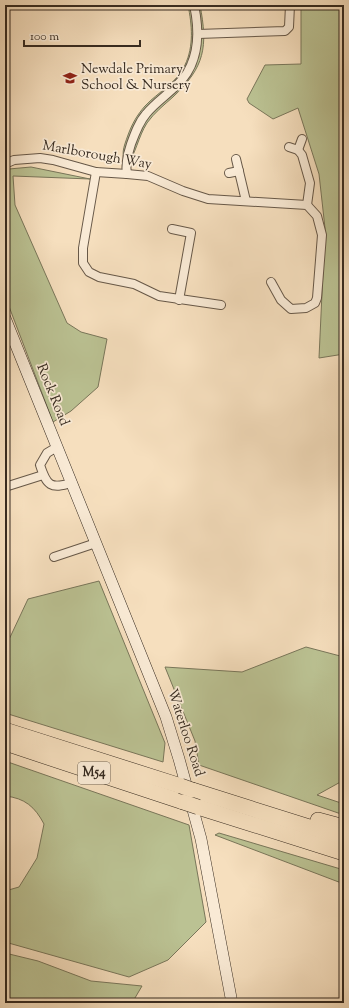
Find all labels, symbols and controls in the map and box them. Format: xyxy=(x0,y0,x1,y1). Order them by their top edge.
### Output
scale bar xyxy=(24,22,140,48)
text: 100 m xyxy=(30,28,59,46)
place label: Newdale Primary School & Nursery xyxy=(81,60,191,96)
school or university icon: Newdale Primary School & Nursery xyxy=(62,70,78,86)
street label: Marlborough Way xyxy=(41,137,153,175)
street label: Rock Road xyxy=(30,361,74,429)
street label: Waterloo Road xyxy=(161,687,209,779)
road number: M54 xyxy=(78,762,110,784)

